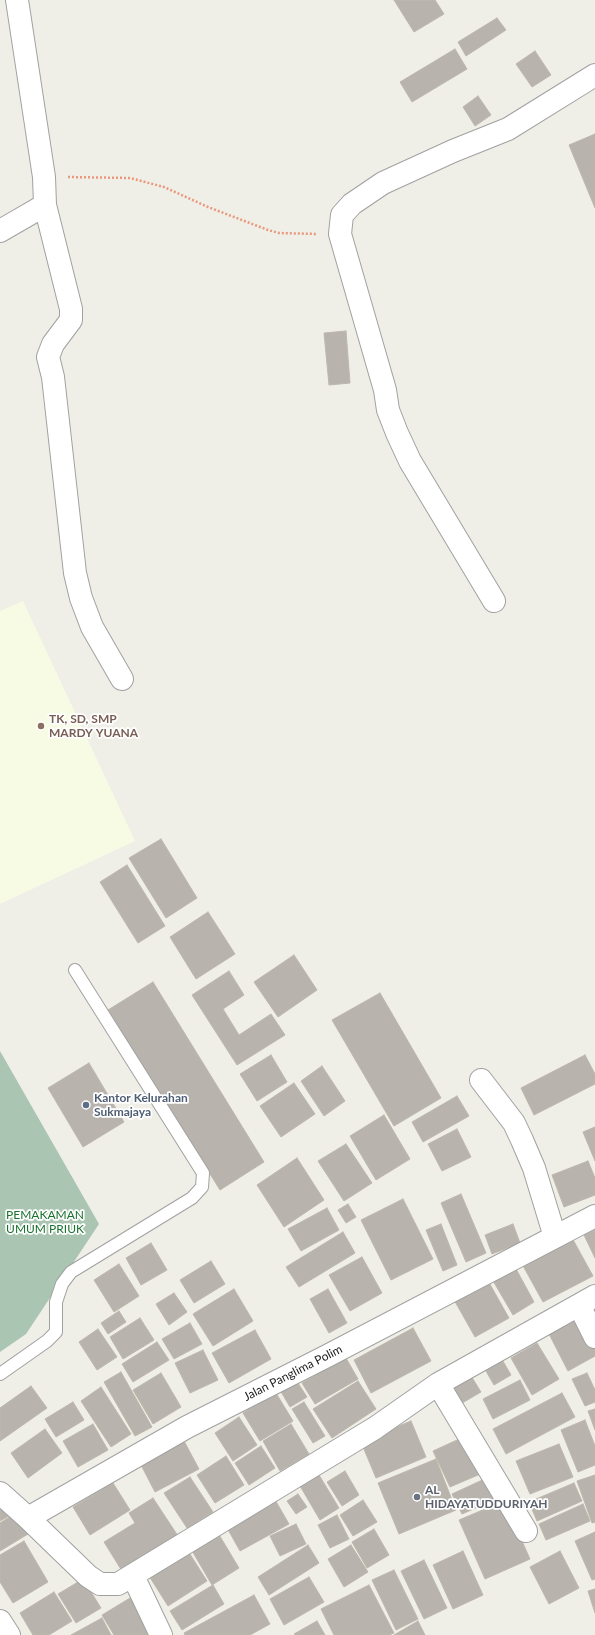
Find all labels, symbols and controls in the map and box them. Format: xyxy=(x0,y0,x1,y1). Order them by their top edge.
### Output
place label: TK, SD, SMP MARDY YUANA xyxy=(49,712,138,740)
marker: TK, SD, SMP MARDY YUANA xyxy=(36,721,46,731)
place label: Kantor Kelurahan Sukmajaya xyxy=(94,1091,188,1119)
marker: Kantor Kelurahan Sukmajaya xyxy=(81,1100,91,1110)
park label: PEMAKAMAN UMUM PRIUK xyxy=(6,1208,84,1236)
street label: Jalan Panglima Polim xyxy=(241,1342,345,1404)
place label: AL HIDAYATUDDURIYAH xyxy=(425,1483,547,1511)
marker: AL HIDAYATUDDURIYAH xyxy=(412,1492,422,1502)

